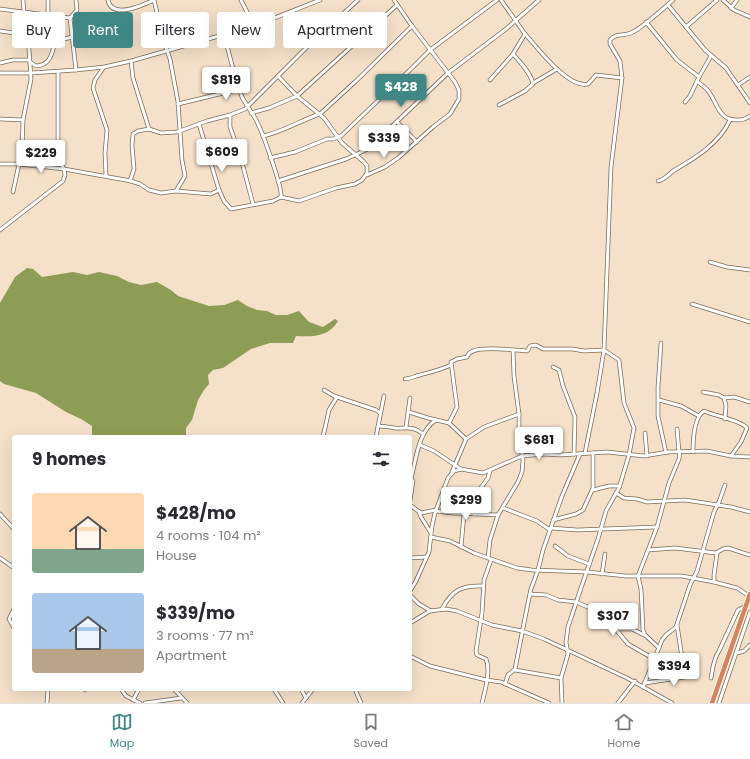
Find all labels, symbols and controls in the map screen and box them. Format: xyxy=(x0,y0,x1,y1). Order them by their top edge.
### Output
chip: Buy xyxy=(12,12,65,48)
chip: Rent xyxy=(73,12,133,48)
chip: Filters xyxy=(141,12,209,48)
chip: New xyxy=(217,12,275,48)
chip: Apartment xyxy=(283,12,387,48)
pin: $819 xyxy=(202,67,250,101)
text: $819 xyxy=(211,70,241,89)
pin: $428 xyxy=(377,74,425,108)
text: $428 xyxy=(384,77,418,96)
pin: $339 xyxy=(360,125,408,159)
text: $339 xyxy=(368,128,400,147)
pin: $609 xyxy=(198,139,246,173)
pin: $229 xyxy=(17,140,65,174)
text: $609 xyxy=(205,142,239,161)
text: $229 xyxy=(25,143,57,162)
pin: $681 xyxy=(515,427,563,461)
text: $681 xyxy=(524,430,554,449)
text: 9 homes xyxy=(32,447,106,471)
icon: filters xyxy=(370,448,392,470)
pin: $299 xyxy=(442,487,490,521)
text: $299 xyxy=(450,490,482,509)
text: $428/mo xyxy=(156,501,236,525)
icon: home xyxy=(64,509,112,557)
text: 4 rooms · 104 m² xyxy=(156,526,261,545)
text: House xyxy=(156,546,196,565)
text: $339/mo xyxy=(156,601,235,625)
pin: $307 xyxy=(589,603,637,637)
text: $307 xyxy=(597,606,629,625)
icon: home xyxy=(64,609,112,657)
text: 3 rooms · 77 m² xyxy=(156,626,254,645)
text: Apartment xyxy=(156,646,226,665)
pin: $394 xyxy=(650,653,698,687)
text: $394 xyxy=(657,656,691,675)
tab: Map xyxy=(110,711,134,752)
tab: Saved xyxy=(354,711,388,752)
tab: Home xyxy=(607,711,640,752)

